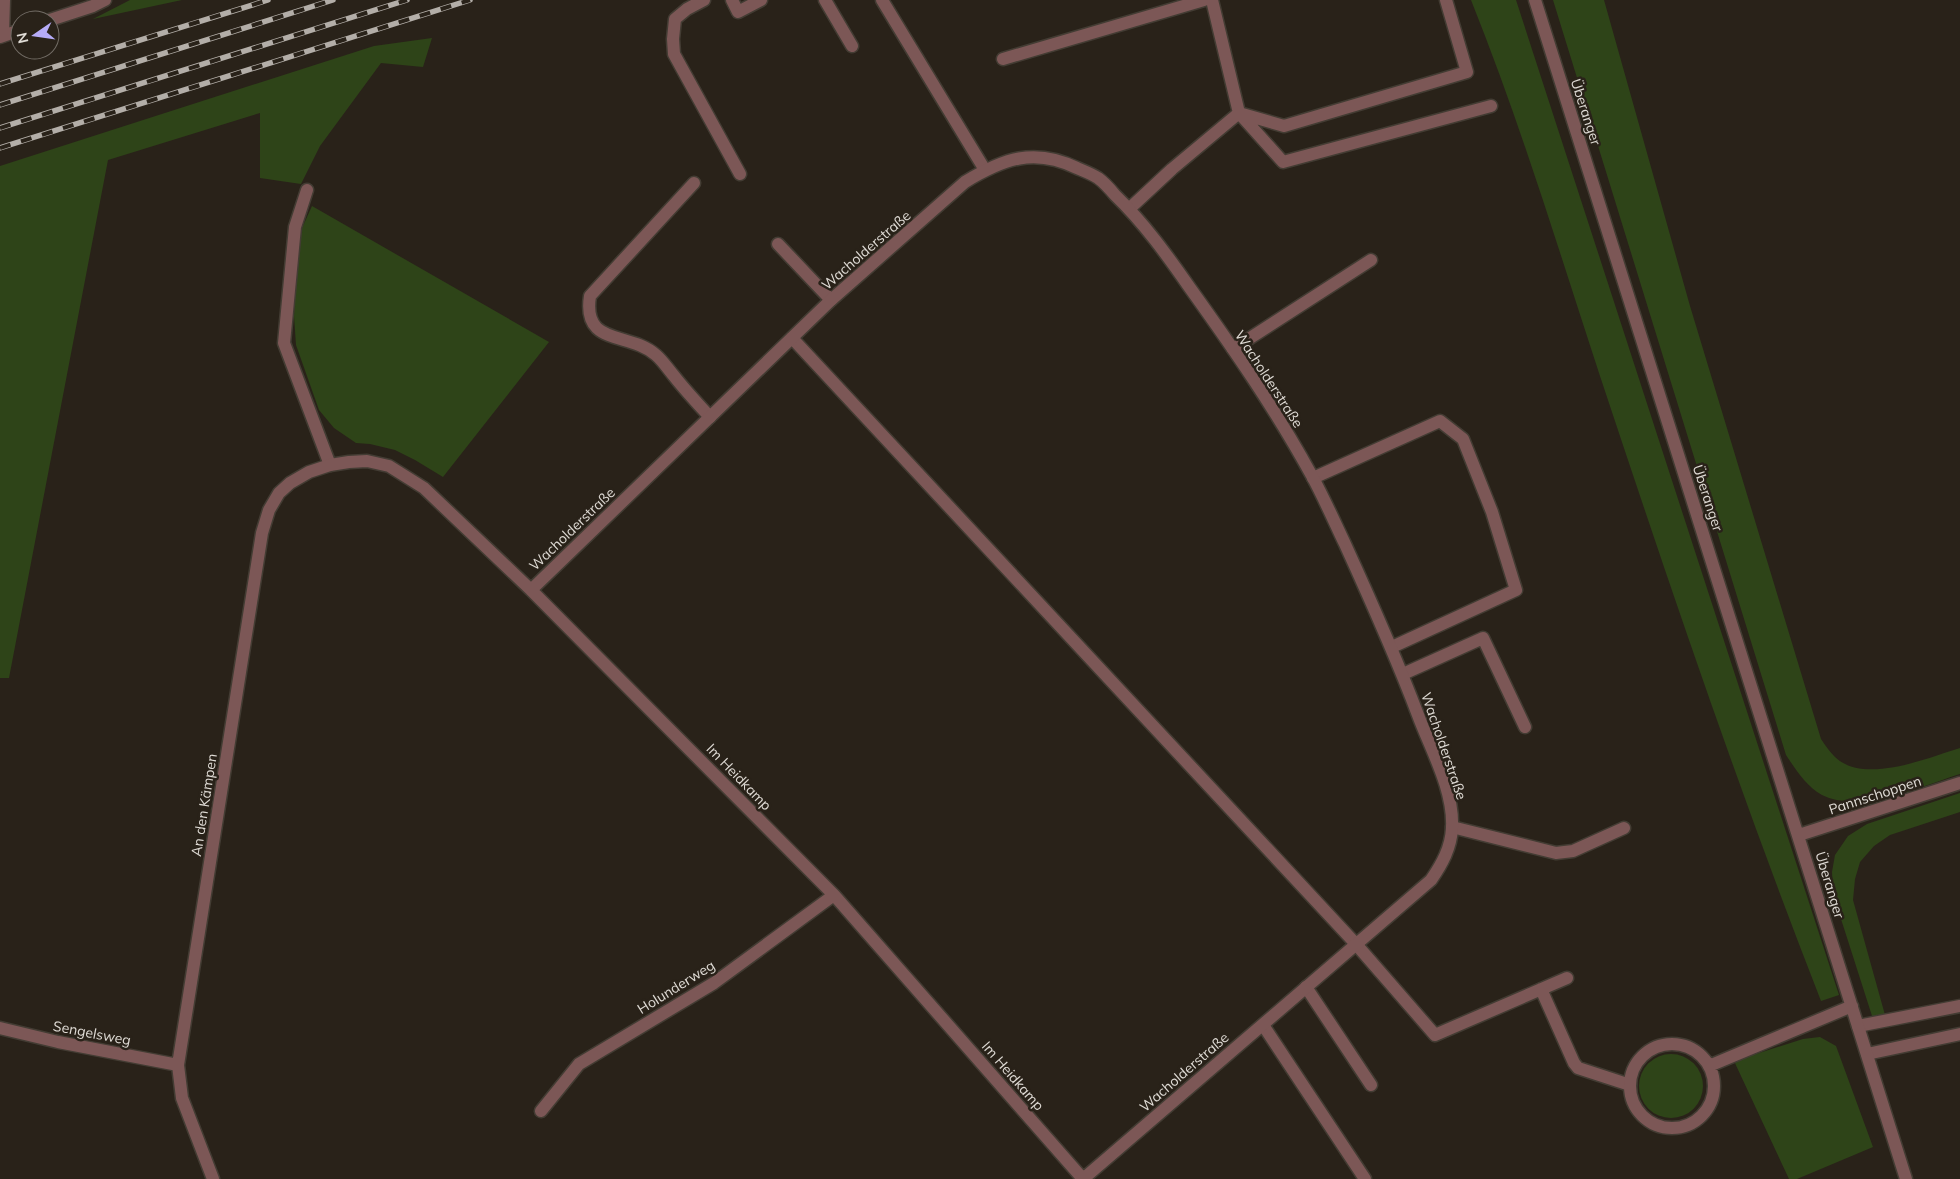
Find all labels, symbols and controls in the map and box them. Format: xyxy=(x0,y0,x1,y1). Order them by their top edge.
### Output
north arrow xyxy=(10,10,60,60)
text: N xyxy=(12,31,32,45)
street label: Überanger xyxy=(1567,76,1606,148)
street label: Wacholderstraße xyxy=(818,206,914,294)
street label: Wacholderstraße xyxy=(1231,327,1307,431)
street label: Überanger xyxy=(1689,462,1728,534)
street label: Wacholderstraße xyxy=(525,484,619,574)
street label: Wacholderstraße xyxy=(1417,690,1471,802)
street label: Im Heidkamp xyxy=(703,740,775,814)
street label: An den Kämpen xyxy=(187,752,221,858)
street label: Pannschoppen xyxy=(1826,772,1924,818)
street label: Überanger xyxy=(1811,849,1849,921)
street label: Holunderweg xyxy=(634,956,718,1018)
street label: Sengelsweg xyxy=(52,1017,132,1049)
street label: Wacholderstraße xyxy=(1136,1028,1232,1116)
street label: Im Heidkamp xyxy=(978,1038,1048,1114)

